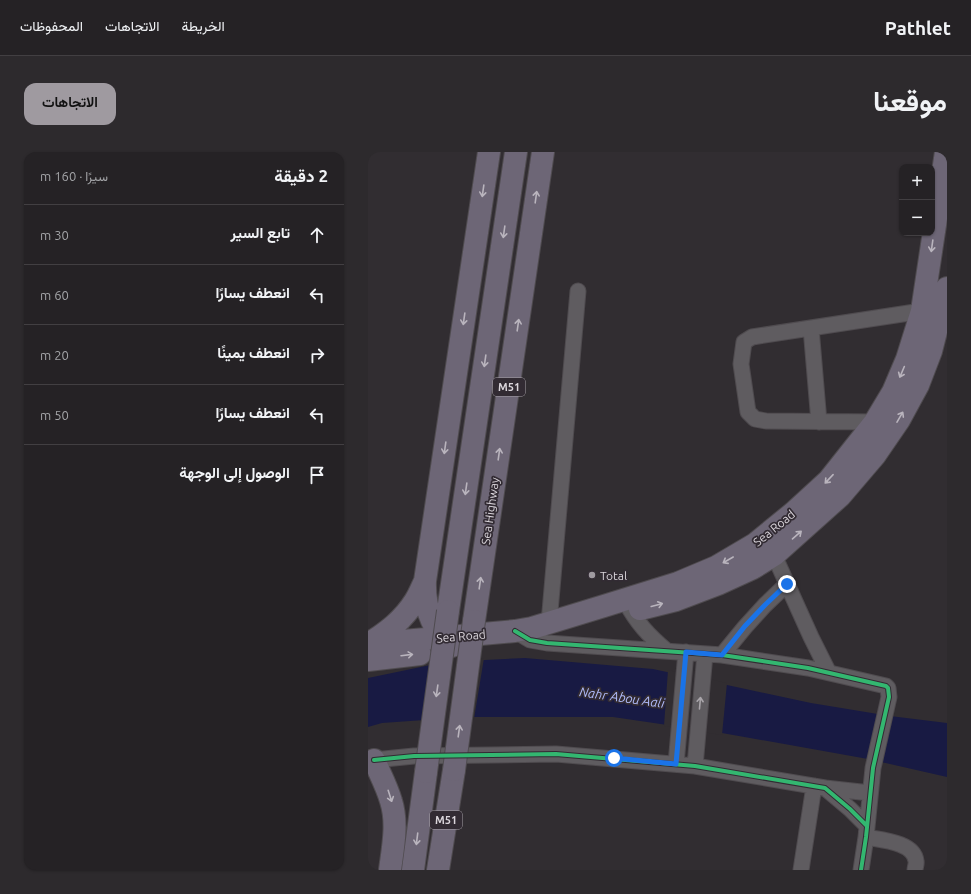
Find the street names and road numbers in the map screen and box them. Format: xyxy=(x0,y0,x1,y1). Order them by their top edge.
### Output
road number: M51 xyxy=(493,378,525,396)
street label: Sea Highway xyxy=(479,476,501,546)
street label: Sea Road xyxy=(751,507,797,549)
street label: Sea Road xyxy=(436,627,486,645)
road number: M51 xyxy=(430,811,462,829)

